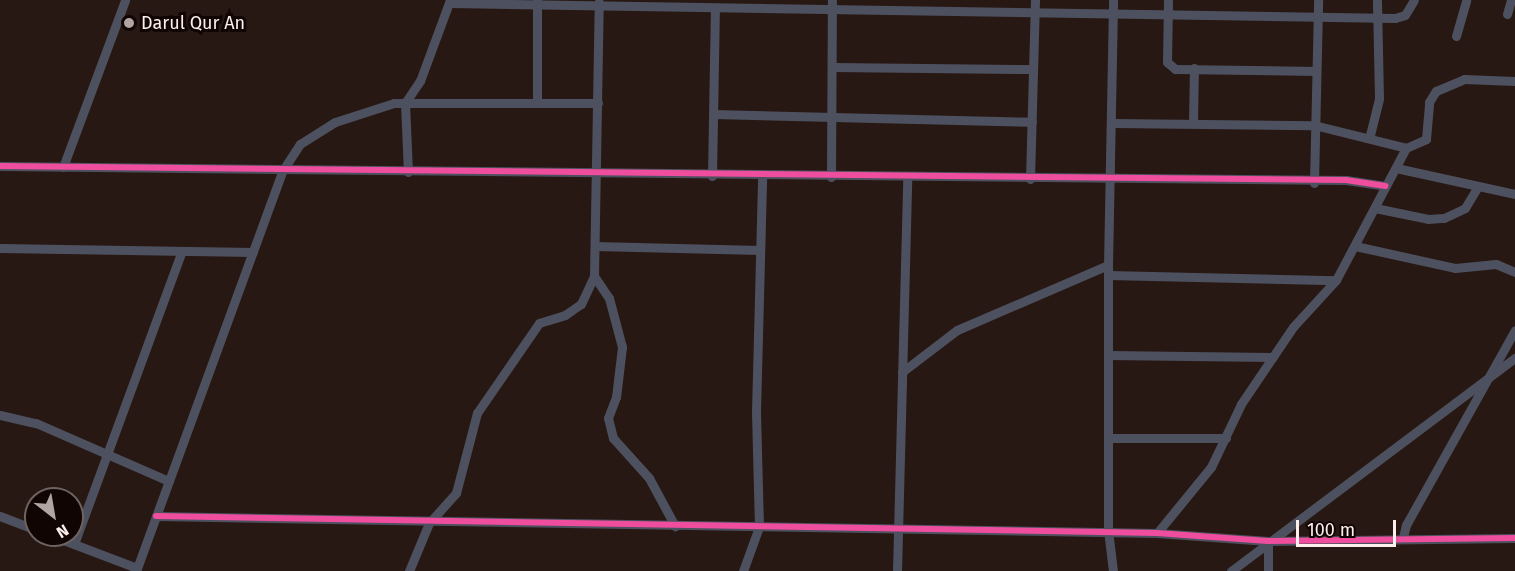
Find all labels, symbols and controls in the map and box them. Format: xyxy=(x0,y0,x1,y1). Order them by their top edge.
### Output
place label: Darul Qur An xyxy=(141,12,245,34)
marker: Darul Qur An xyxy=(122,16,136,30)
north arrow xyxy=(24,487,84,547)
scale bar xyxy=(1299,508,1400,546)
text: 100 m xyxy=(1307,519,1355,541)
text: N xyxy=(53,520,72,542)

